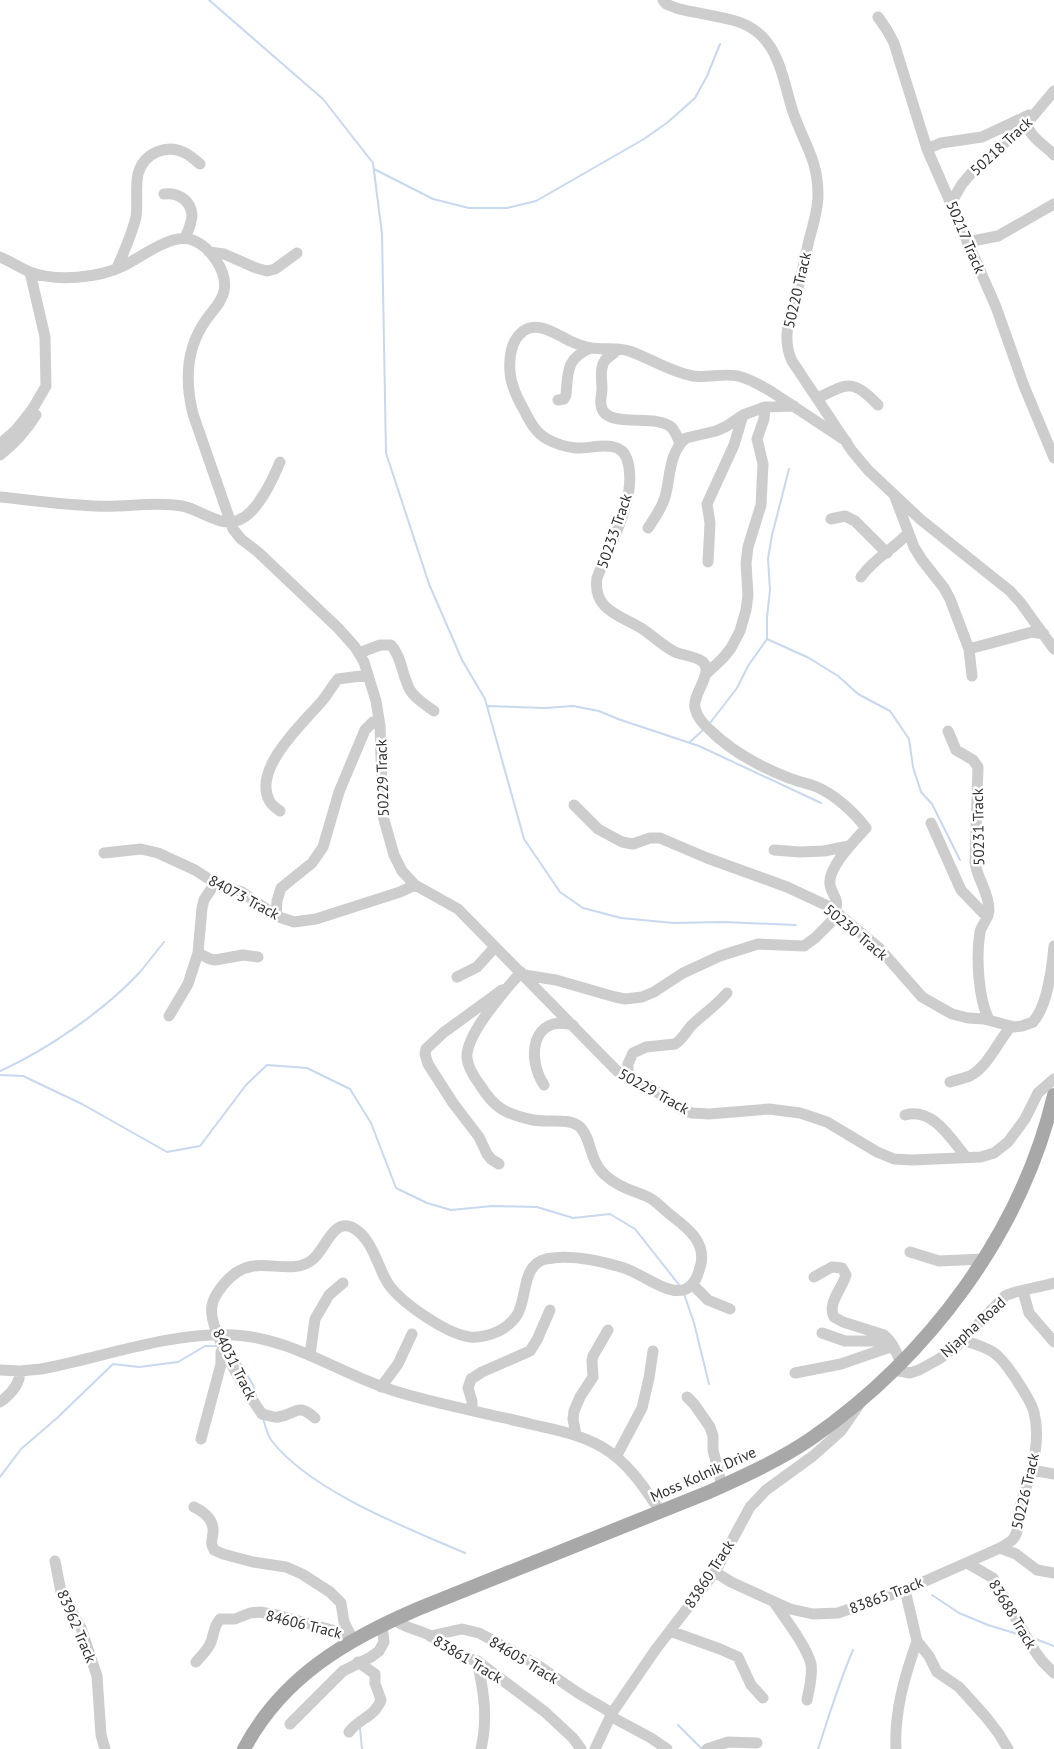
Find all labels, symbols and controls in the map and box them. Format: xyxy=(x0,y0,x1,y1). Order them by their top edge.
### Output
street label: 50218 Track xyxy=(966,112,1036,179)
street label: 50217 Track xyxy=(942,198,990,277)
street label: 50220 Track xyxy=(779,249,815,330)
street label: 50233 Track xyxy=(592,490,636,571)
street label: 50229 Track xyxy=(371,738,393,817)
street label: 50231 Track xyxy=(968,787,988,866)
street label: 84073 Track xyxy=(205,870,283,924)
street label: 50230 Track xyxy=(820,900,892,965)
street label: 50229 Track xyxy=(615,1064,693,1119)
street label: Njapha Road xyxy=(937,1293,1009,1361)
street label: 84031 Track xyxy=(209,1325,261,1404)
street label: Moss Kolnik Drive xyxy=(647,1442,759,1506)
street label: 50226 Track xyxy=(1007,1450,1043,1531)
street label: 83860 Track xyxy=(680,1536,739,1612)
street label: 83865 Track xyxy=(846,1572,926,1618)
street label: 83688 Track xyxy=(985,1576,1042,1653)
street label: 83962 Track xyxy=(53,1587,101,1666)
street label: 84606 Track xyxy=(264,1605,345,1643)
street label: 83861 Track xyxy=(430,1631,507,1688)
street label: 84605 Track xyxy=(486,1632,563,1689)

